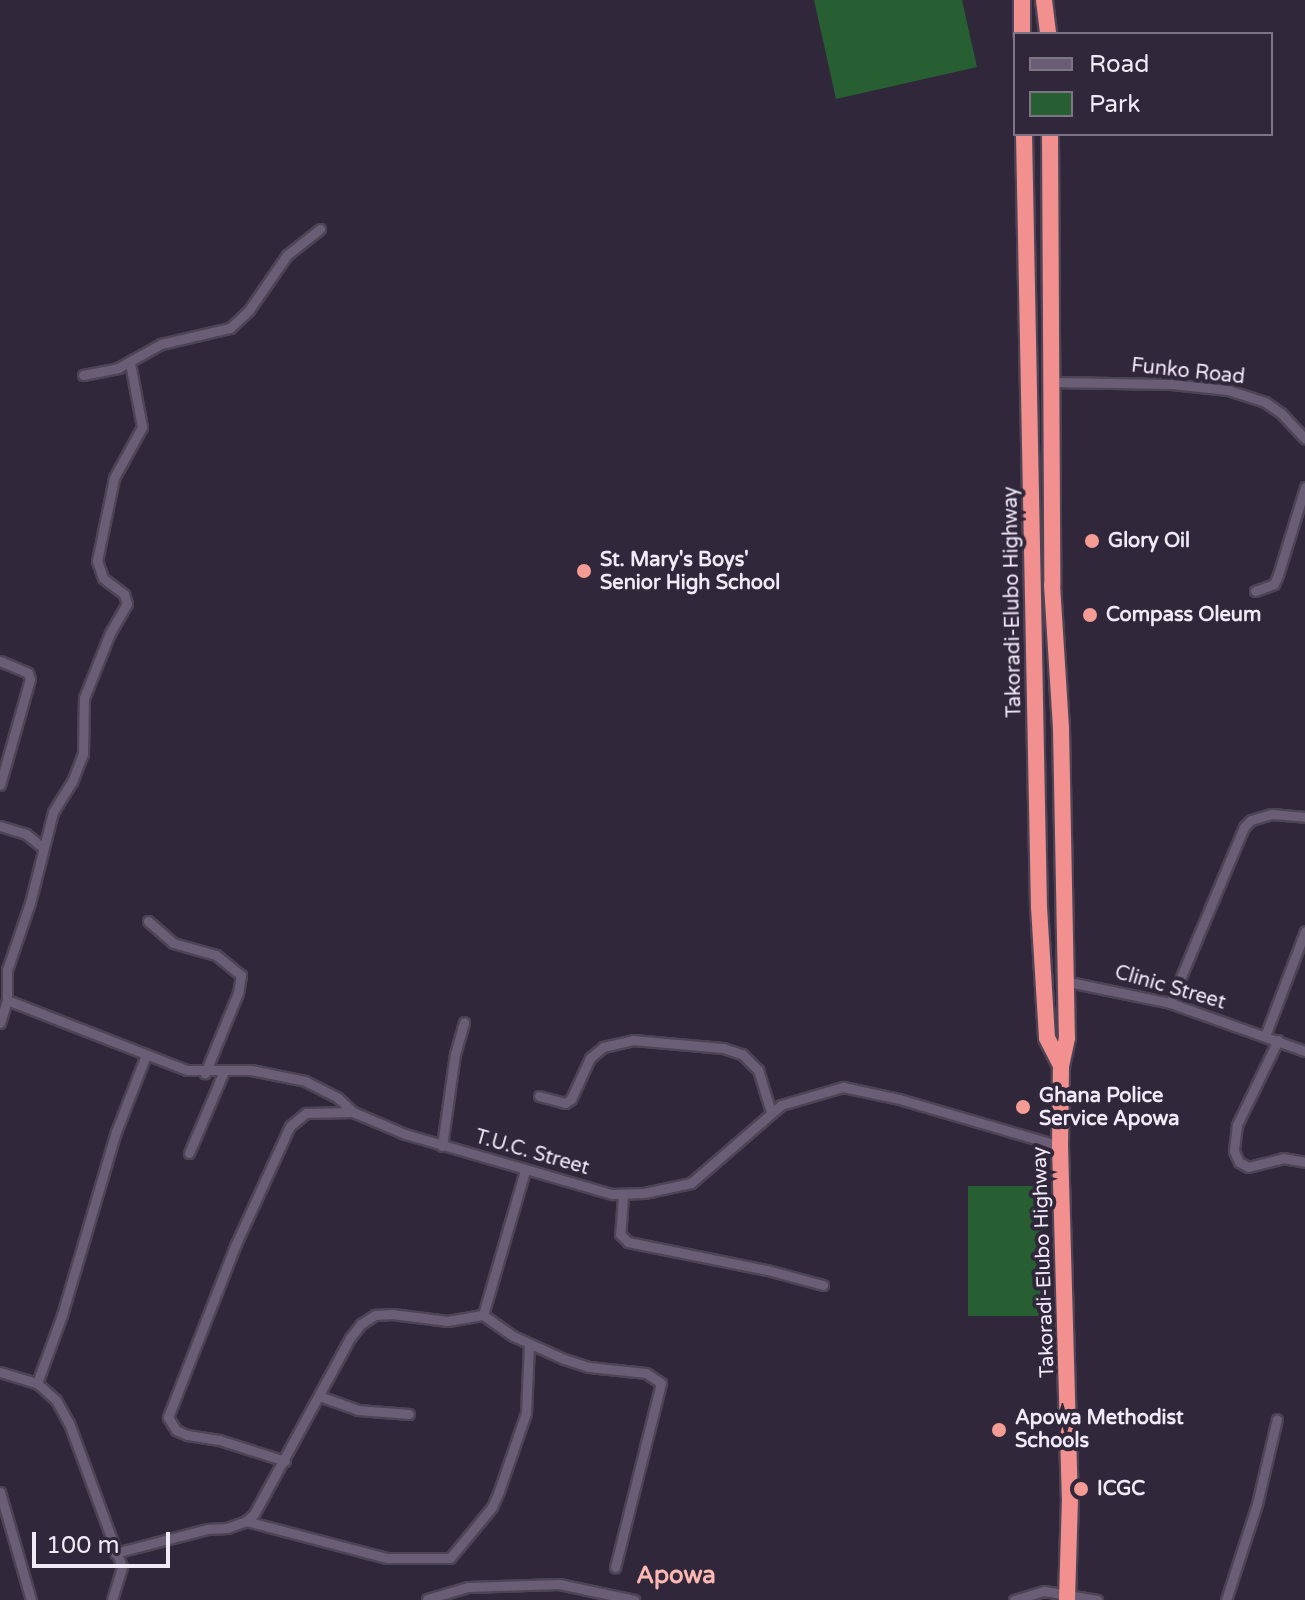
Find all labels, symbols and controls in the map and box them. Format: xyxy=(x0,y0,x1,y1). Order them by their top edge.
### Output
legend xyxy=(1013,32,1273,136)
text: Road xyxy=(1089,50,1149,79)
text: Park xyxy=(1089,90,1140,119)
street label: Funko Road xyxy=(1130,354,1246,390)
street label: Takoradi-Elubo Highway xyxy=(999,486,1027,718)
place label: Glory Oil xyxy=(1108,529,1190,553)
marker: Glory Oil xyxy=(1083,532,1101,550)
place label: St. Mary's Boys' Senior High School xyxy=(600,548,780,595)
marker: St. Mary's Boys' Senior High School xyxy=(575,562,593,580)
place label: Compass Oleum xyxy=(1106,603,1261,627)
marker: Compass Oleum xyxy=(1081,606,1099,624)
street label: Clinic Street xyxy=(1112,961,1228,1015)
place label: Ghana Police Service Apowa xyxy=(1039,1084,1179,1131)
marker: Ghana Police Service Apowa xyxy=(1014,1098,1032,1116)
street label: T.U.C. Street xyxy=(472,1125,592,1181)
street label: Takoradi-Elubo Highway xyxy=(1028,1146,1060,1378)
place label: Apowa Methodist Schools xyxy=(1015,1406,1184,1453)
marker: Apowa Methodist Schools xyxy=(990,1421,1008,1439)
place label: ICGC xyxy=(1097,1477,1145,1501)
marker: ICGC xyxy=(1072,1480,1090,1498)
scale bar xyxy=(36,1516,174,1566)
text: 100 m xyxy=(46,1531,120,1560)
district label: Apowa xyxy=(636,1562,716,1590)

